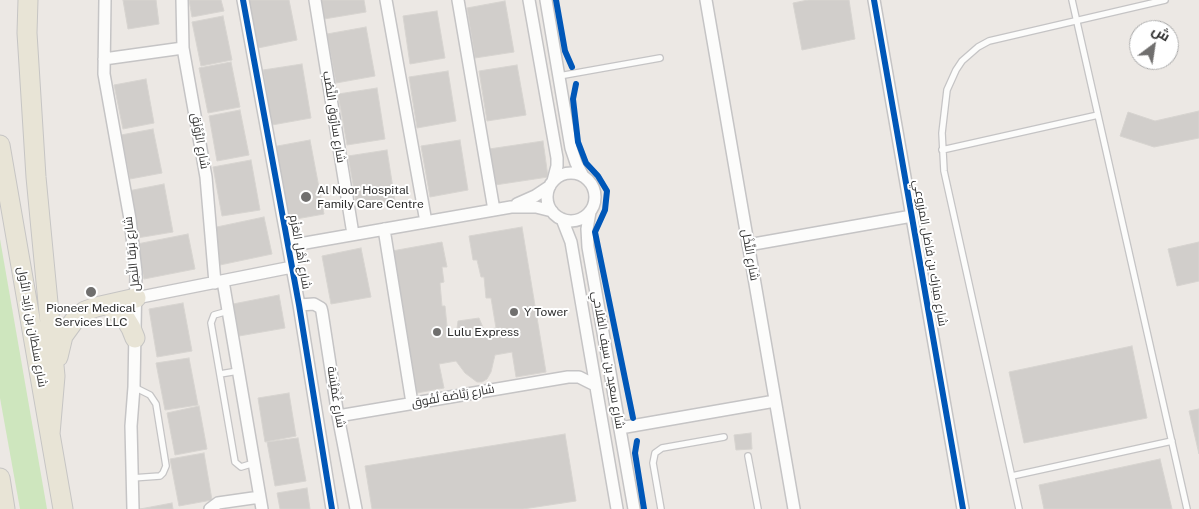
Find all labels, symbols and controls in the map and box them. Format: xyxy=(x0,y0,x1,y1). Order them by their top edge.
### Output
north arrow xyxy=(1129,20,1179,70)
text: ش xyxy=(1149,22,1173,44)
street label: شارع سارُوق النَّصُب xyxy=(320,70,348,164)
street label: شارع الرَّوْنَق xyxy=(188,112,212,170)
street label: شارع مبارك بن فاضل المزروعي xyxy=(910,179,950,327)
place label: Al Noor Hospital Family Care Centre xyxy=(317,183,424,211)
marker: Al Noor Hospital Family Care Centre xyxy=(299,190,313,204)
street label: شارع أهْل العَزْم xyxy=(286,214,314,290)
street label: شارع بَرقا النِّصِل xyxy=(121,216,143,292)
street label: شارع النَّخْل xyxy=(738,228,762,282)
street label: شارع سلطان بن زايد الأول xyxy=(14,266,50,388)
marker: Pioneer Medical Services LLC xyxy=(84,285,98,299)
street label: شارع سعيد بن سيف الفلاحي xyxy=(589,290,627,430)
place label: Pioneer Medical Services LLC xyxy=(46,301,136,329)
place label: Y Tower xyxy=(524,305,568,319)
marker: Y Tower xyxy=(508,306,520,318)
place label: Lulu Express xyxy=(447,325,519,339)
marker: Lulu Express xyxy=(431,326,443,338)
street label: شارع غْمَيْسَة xyxy=(324,365,348,429)
street label: شارع رَبَّاضة لُفُوق xyxy=(410,382,496,410)

